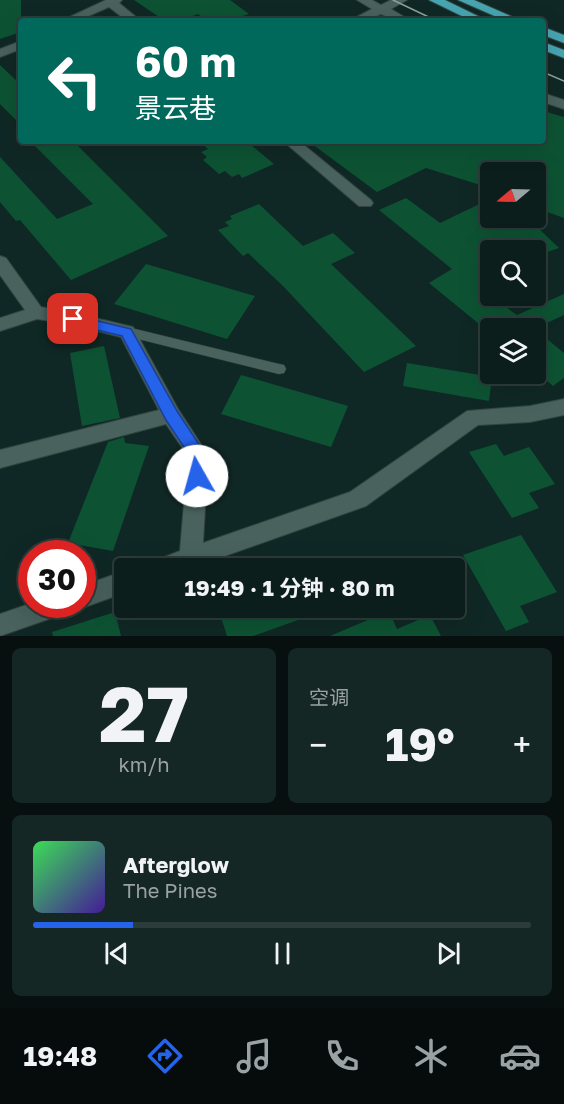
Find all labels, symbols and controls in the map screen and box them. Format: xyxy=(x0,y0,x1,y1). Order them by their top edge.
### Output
text: 60 m xyxy=(135,36,236,86)
icon: left xyxy=(36,42,114,120)
text: 景云巷 xyxy=(135,92,216,124)
north arrow xyxy=(480,162,546,228)
map controls xyxy=(480,162,546,384)
button: search xyxy=(480,240,546,306)
pin xyxy=(47,293,98,344)
icon: arrive xyxy=(56,302,89,335)
button: layers xyxy=(480,318,546,384)
position arrow xyxy=(165,444,229,508)
speed limit sign: 30 xyxy=(18,540,96,618)
text: 19:49 · 1 分钟 · 80 m xyxy=(184,574,395,601)
text: 27 xyxy=(99,666,189,759)
text: 空调 xyxy=(309,685,349,709)
text: 19° xyxy=(385,717,455,771)
text: − xyxy=(309,725,327,764)
text: + xyxy=(513,725,531,764)
text: km/h xyxy=(119,752,169,776)
text: Afterglow xyxy=(123,851,229,878)
text: The Pines xyxy=(123,878,217,902)
icon: previous xyxy=(100,937,133,970)
icon: pause xyxy=(266,937,299,970)
icon: next xyxy=(432,937,465,970)
icon: directions xyxy=(144,1035,186,1077)
icon: music xyxy=(233,1035,275,1077)
icon: phone xyxy=(321,1035,363,1077)
icon: climate xyxy=(410,1035,452,1077)
icon: car xyxy=(499,1035,541,1077)
text: 19:48 xyxy=(23,1040,97,1072)

